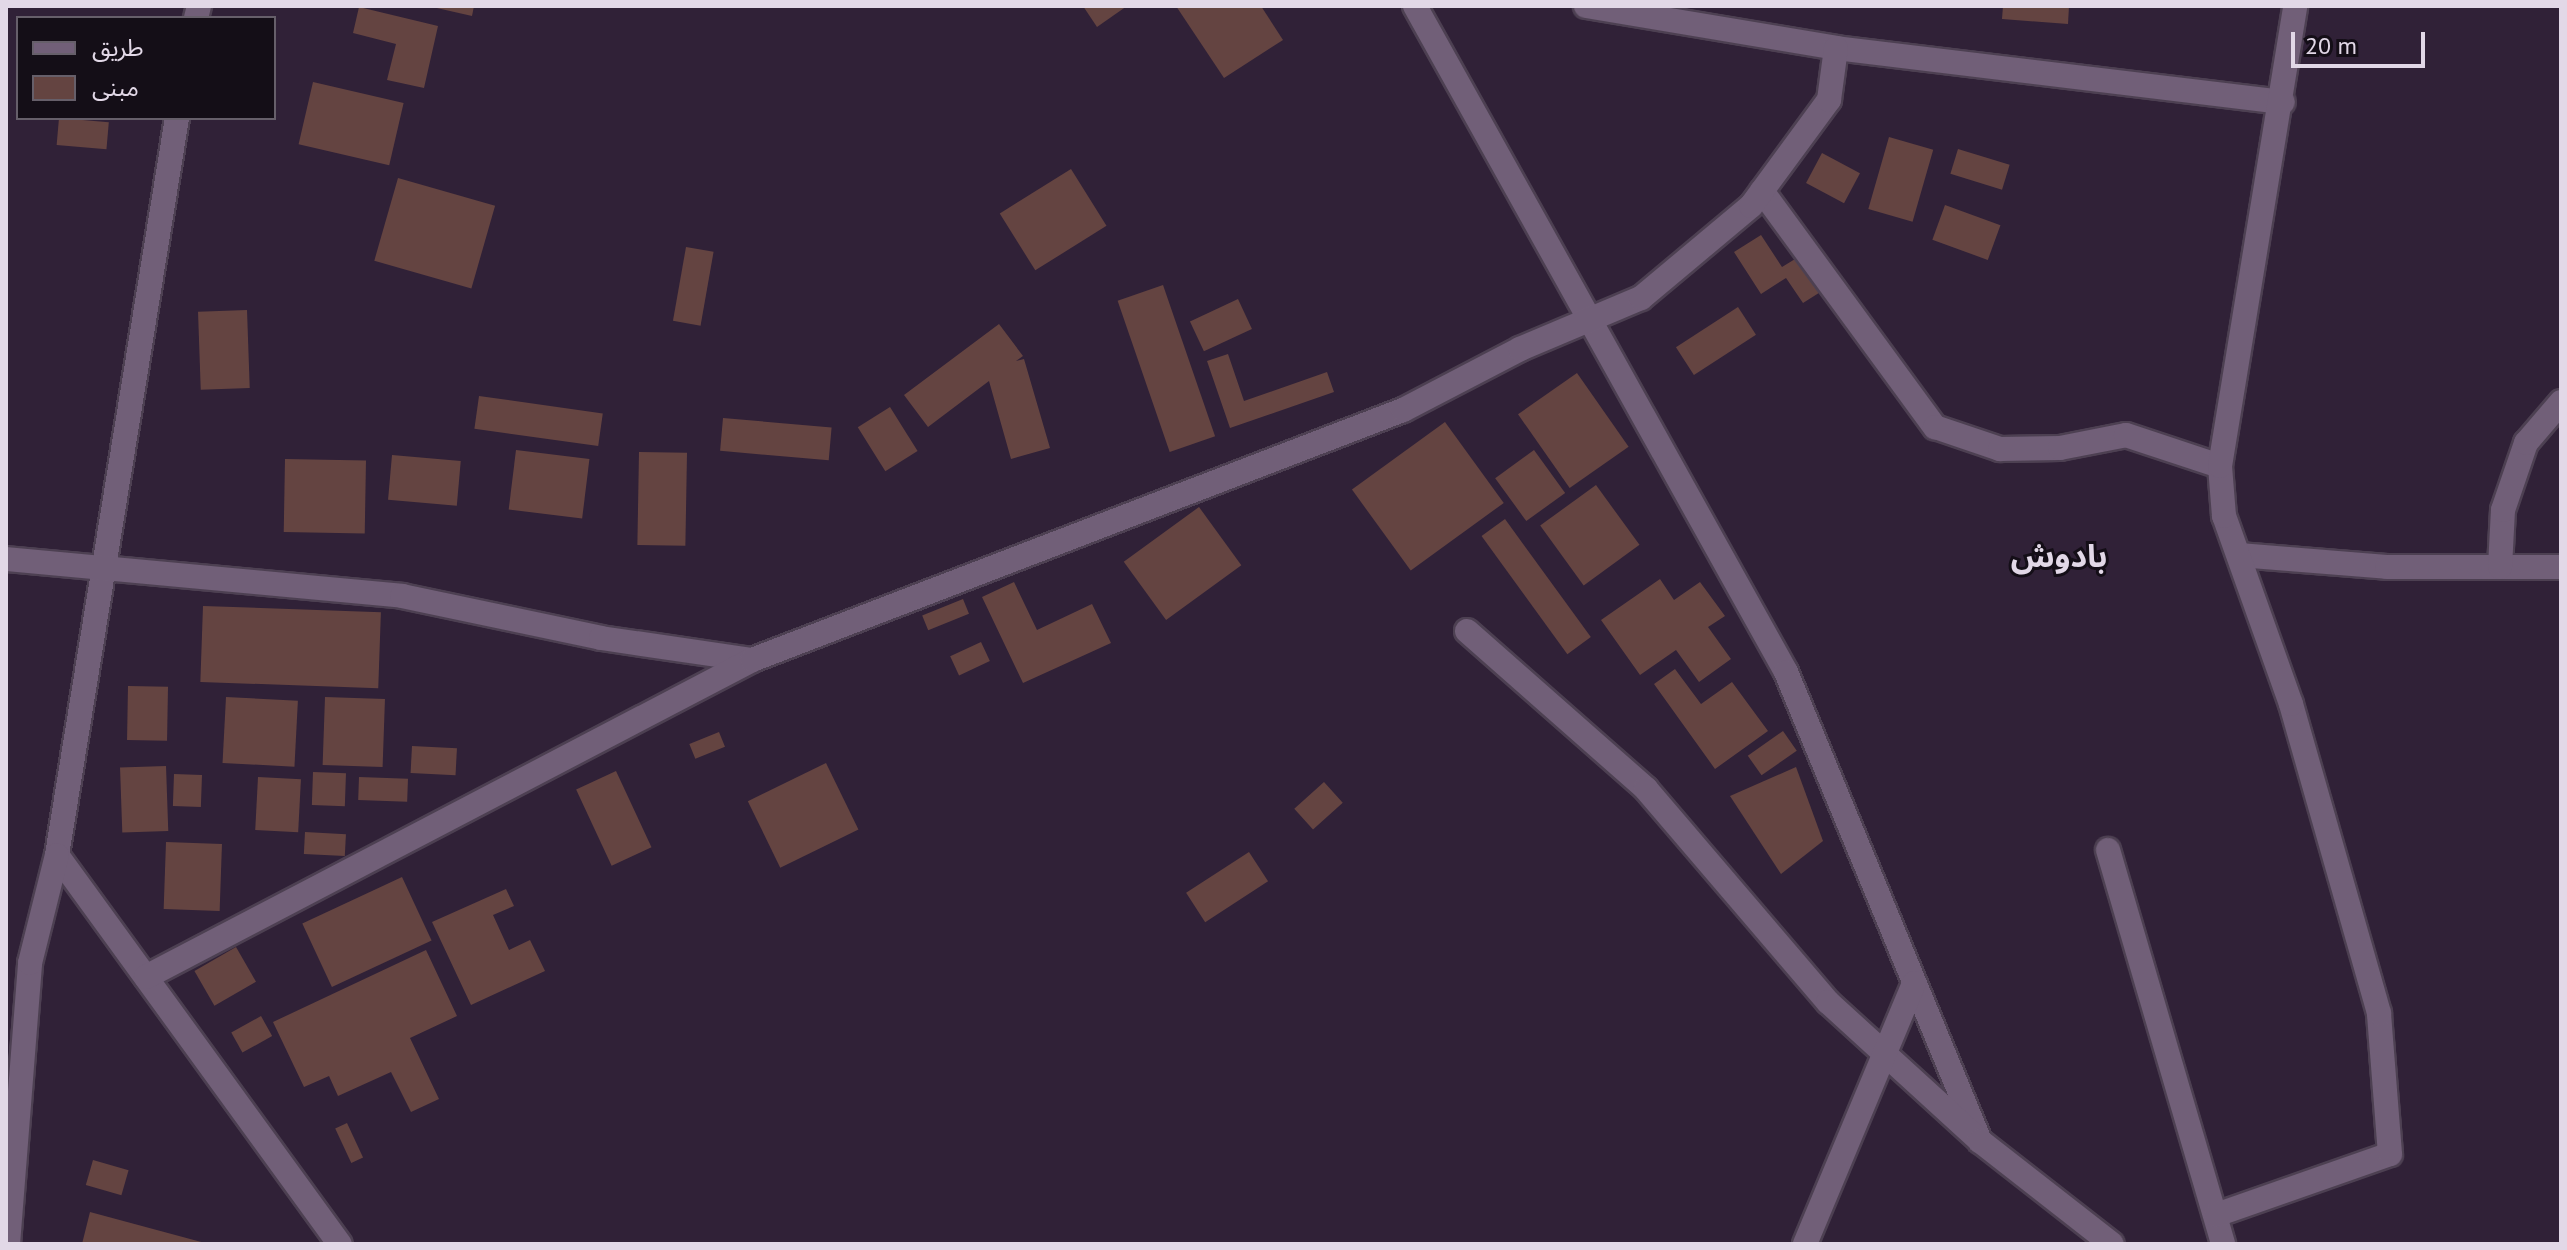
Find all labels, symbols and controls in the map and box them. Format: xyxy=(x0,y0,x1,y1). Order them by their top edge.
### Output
legend xyxy=(16,16,276,120)
scale bar xyxy=(2295,16,2429,66)
text: 20 m xyxy=(2305,30,2357,61)
text: طريق xyxy=(92,32,144,63)
text: مبنى xyxy=(92,72,139,103)
district label: بادوش xyxy=(2011,536,2107,574)

